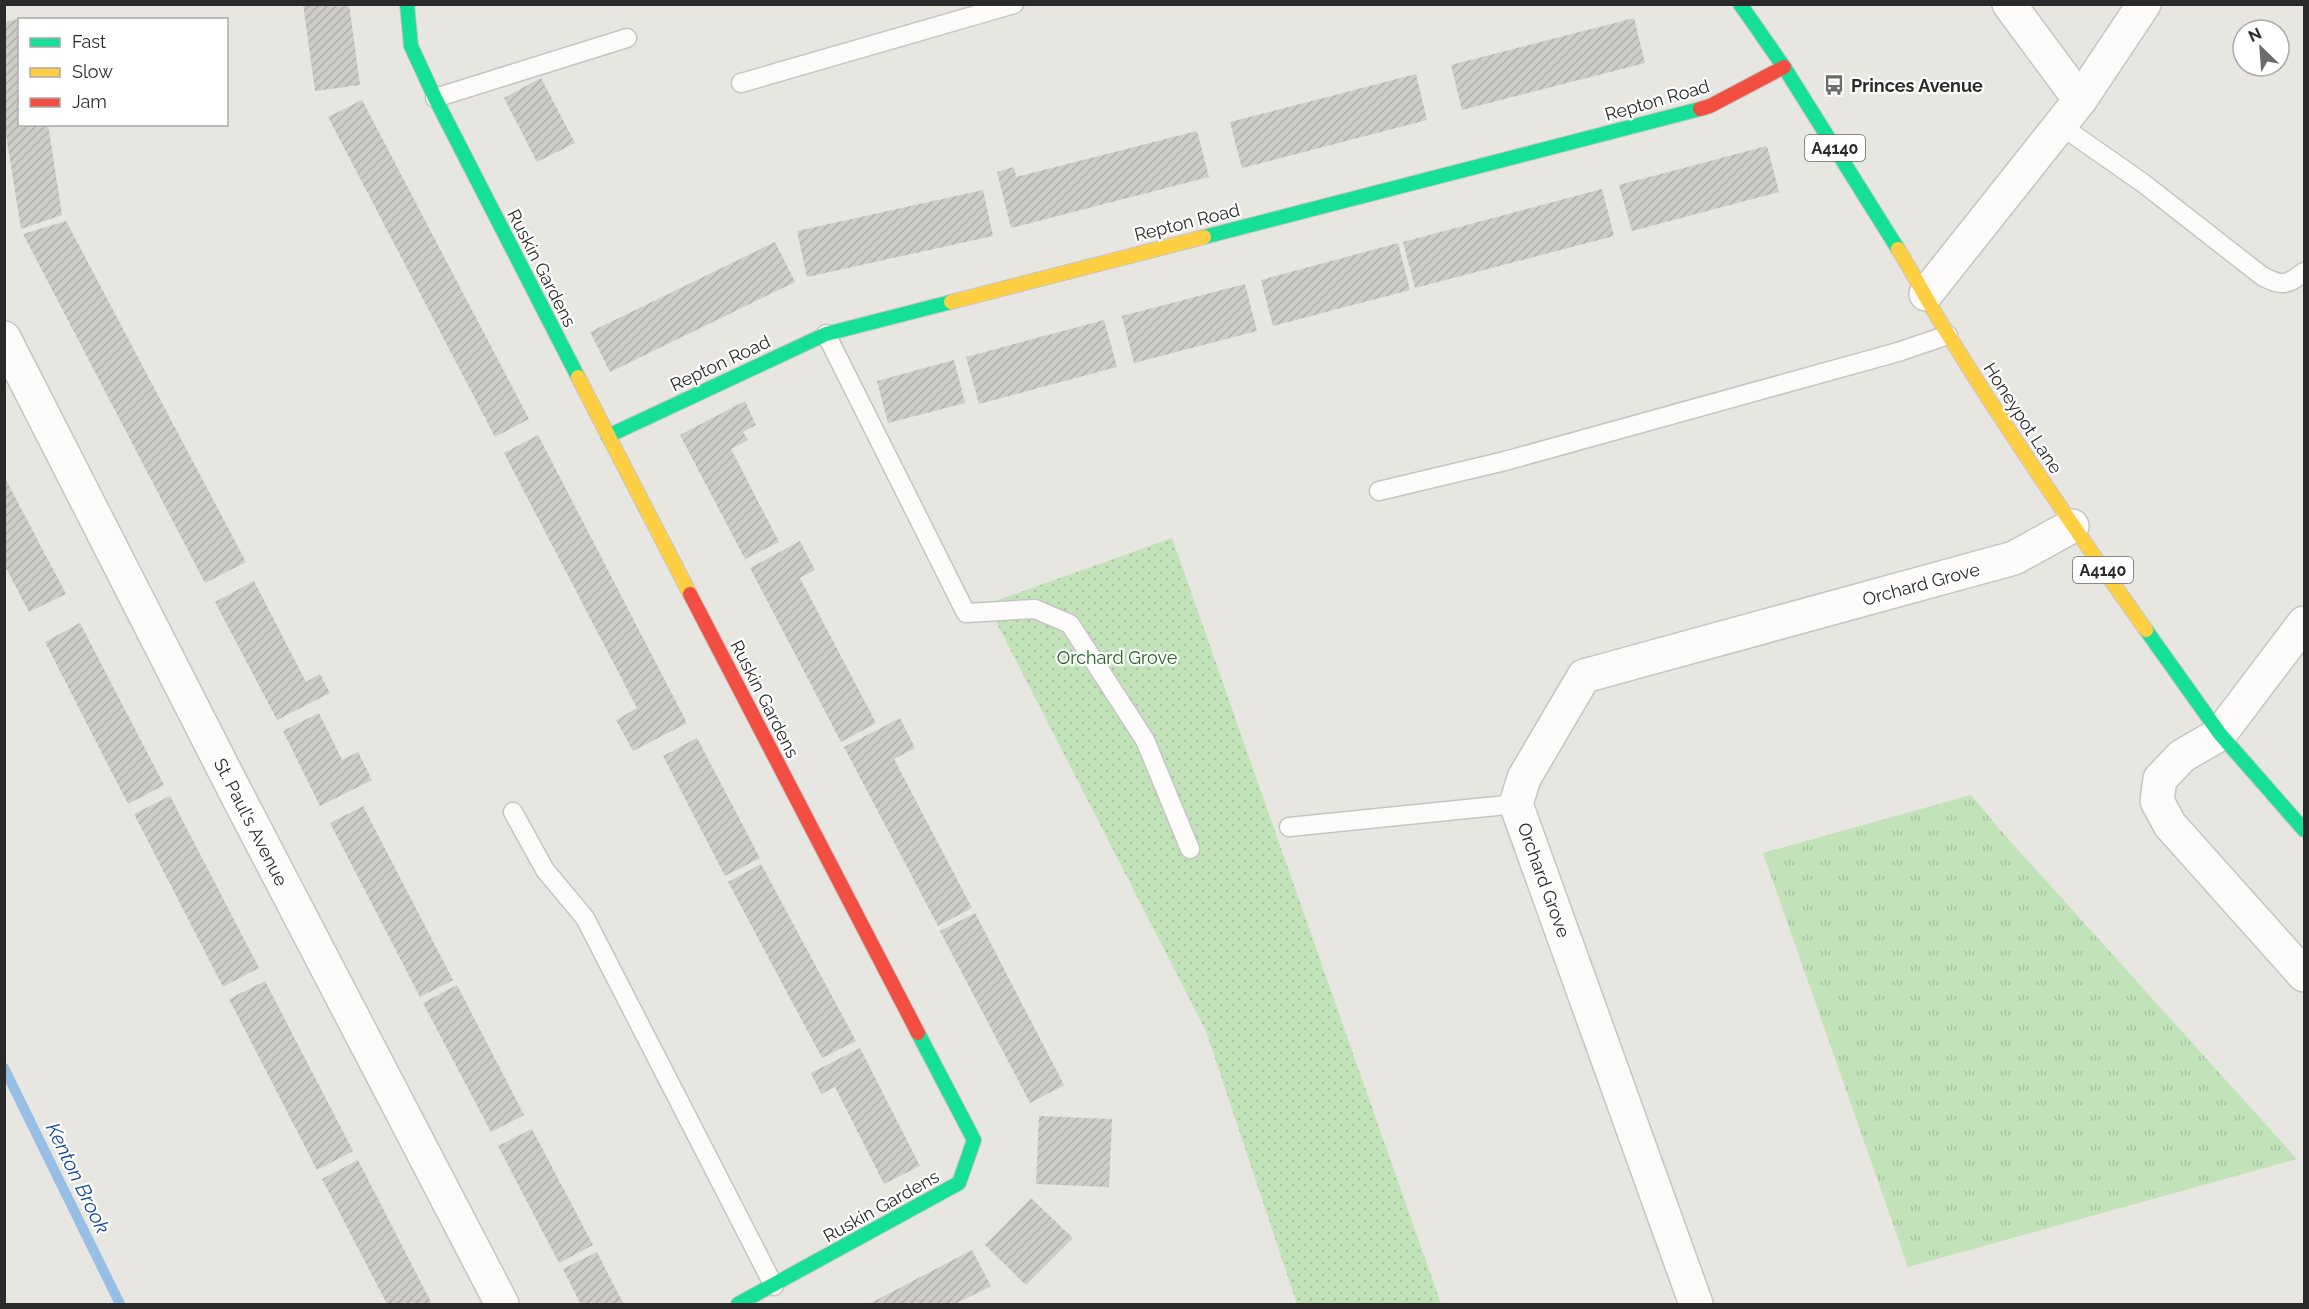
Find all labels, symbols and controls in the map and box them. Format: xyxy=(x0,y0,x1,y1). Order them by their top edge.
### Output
legend xyxy=(18,18,228,126)
north arrow xyxy=(2231,18,2291,78)
text: N xyxy=(2245,24,2264,46)
text: Fast xyxy=(72,31,106,52)
text: Slow xyxy=(72,61,113,82)
bus stop icon: Princes Avenue xyxy=(1822,73,1846,97)
street label: Repton Road xyxy=(1602,75,1712,125)
place label: Princes Avenue xyxy=(1851,75,1983,96)
text: Jam xyxy=(72,91,107,112)
road number: A4140 xyxy=(1805,135,1865,161)
street label: Repton Road xyxy=(1132,199,1242,245)
street label: Ruskin Gardens xyxy=(503,206,581,331)
street label: Repton Road xyxy=(667,331,773,395)
street label: Honeypot Lane xyxy=(1979,359,2067,478)
road number: A4140 xyxy=(2073,557,2133,583)
street label: Orchard Grove xyxy=(1860,558,1982,610)
street label: Ruskin Gardens xyxy=(726,637,804,762)
park label: Orchard Grove xyxy=(1057,647,1178,668)
street label: St. Paul's Avenue xyxy=(210,755,292,890)
street label: Orchard Grove xyxy=(1513,820,1575,941)
water label: Kenton Brook xyxy=(41,1119,115,1238)
street label: Ruskin Gardens xyxy=(819,1165,943,1247)

